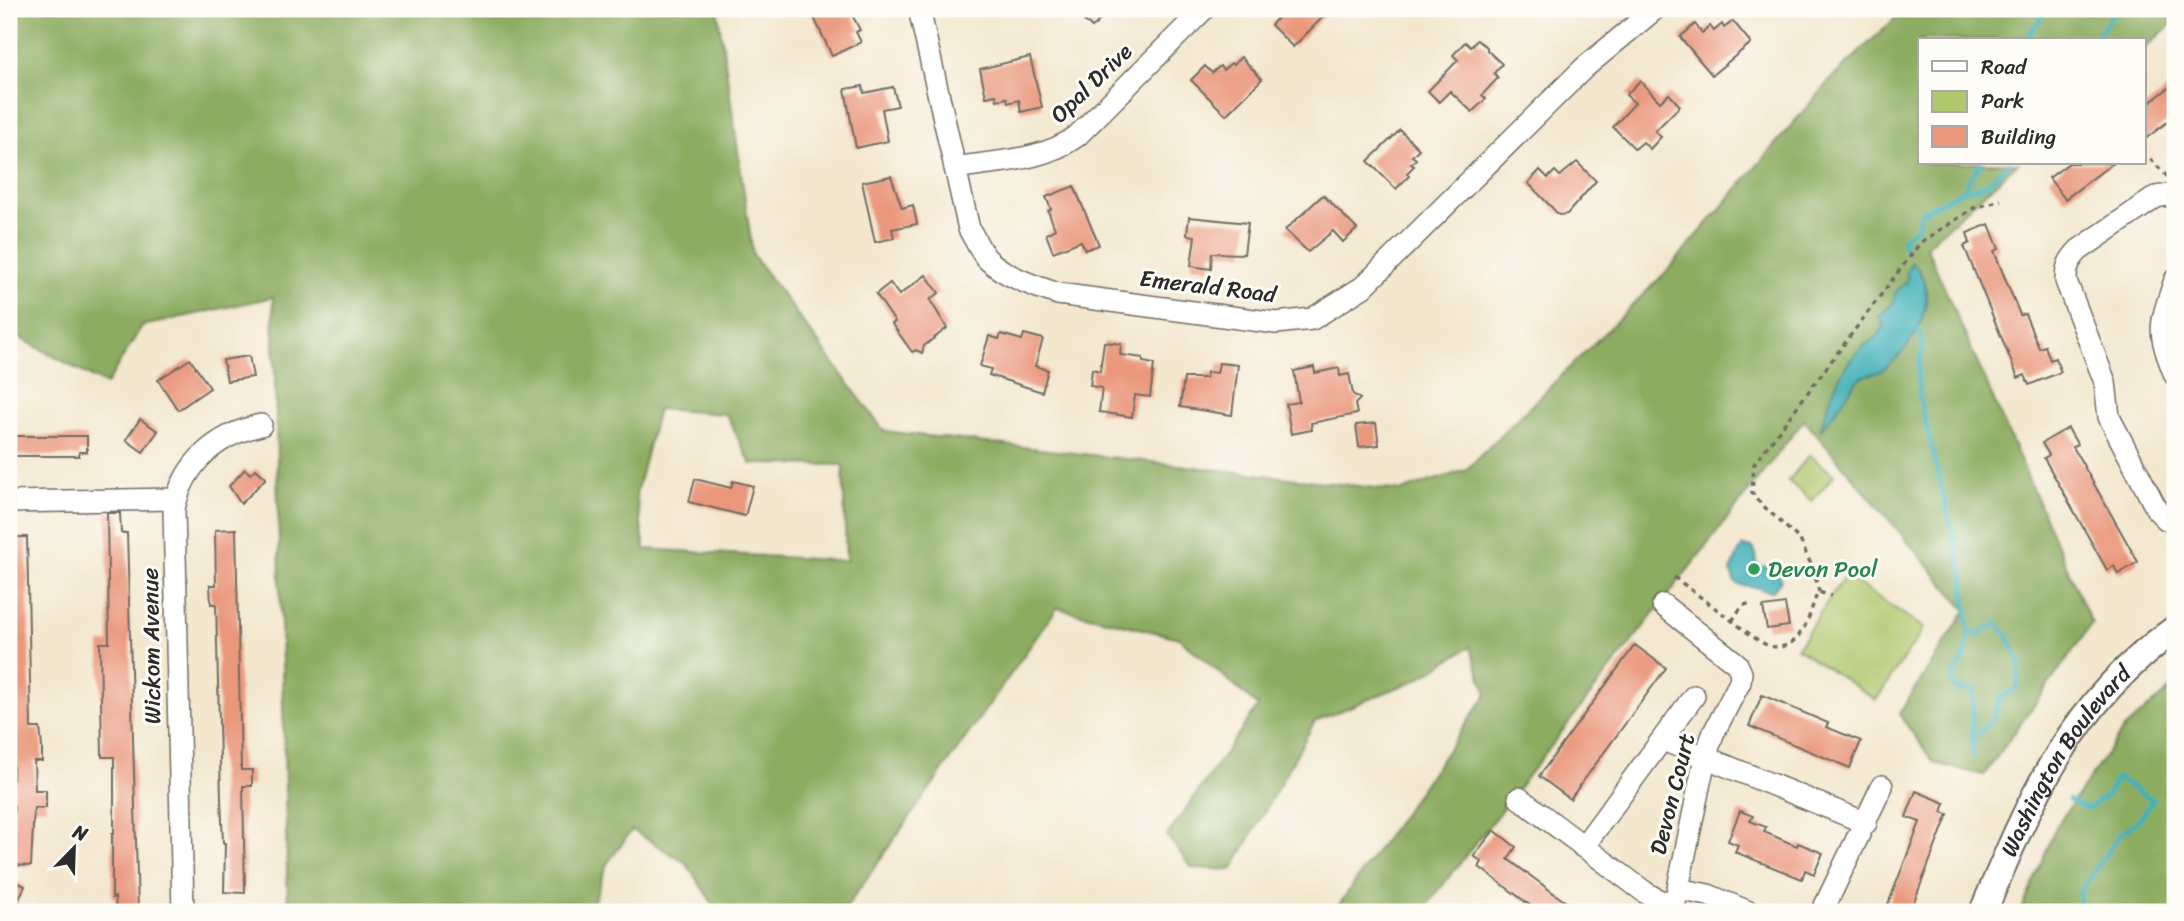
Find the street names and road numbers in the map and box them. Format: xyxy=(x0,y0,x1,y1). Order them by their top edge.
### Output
street label: Opal Drive xyxy=(1040,33,1142,134)
street label: Emerald Road xyxy=(1137,258,1280,315)
street label: Wickom Avenue xyxy=(130,567,173,725)
street label: Washington Boulevard xyxy=(1989,654,2143,863)
street label: Devon Court xyxy=(1638,729,1707,859)

